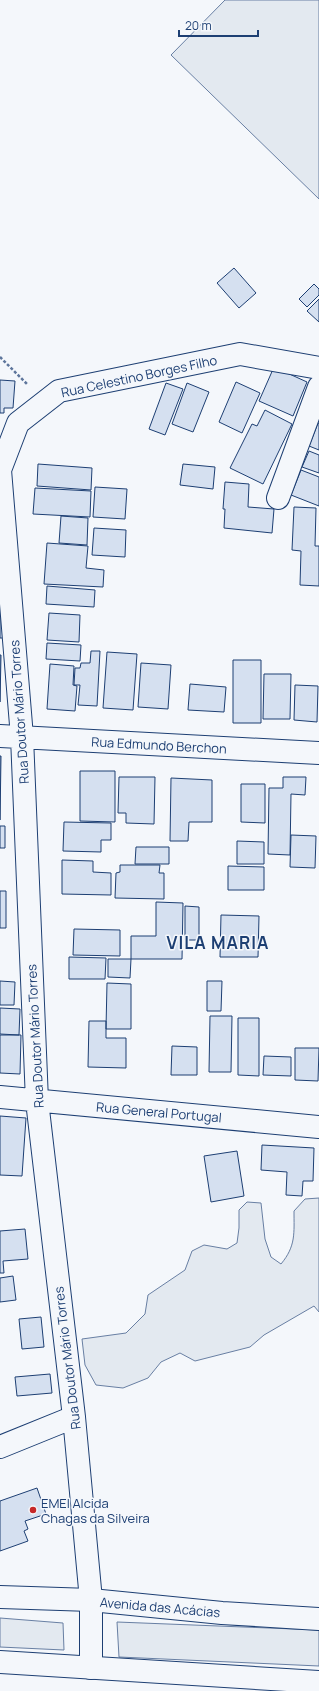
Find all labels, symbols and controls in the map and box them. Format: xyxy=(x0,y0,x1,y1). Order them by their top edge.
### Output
scale bar xyxy=(179,12,258,38)
text: 20 m xyxy=(185,17,212,34)
street label: Rua Celestino Borges Filho xyxy=(59,351,219,401)
street label: Rua Doutor Mário Torres xyxy=(5,639,33,784)
street label: Rua Edmundo Berchon xyxy=(91,732,227,758)
district label: VILA MARIA xyxy=(167,931,269,954)
street label: Rua Doutor Mário Torres xyxy=(22,963,48,1108)
street label: Rua General Portugal xyxy=(95,1098,223,1126)
street label: Rua Doutor Mário Torres xyxy=(49,1285,85,1431)
place label: EMEI Alcida Chagas da Silveira xyxy=(41,1494,150,1527)
marker: EMEI Alcida Chagas da Silveira xyxy=(28,1505,38,1515)
street label: Avenida das Acácias xyxy=(99,1593,221,1621)

